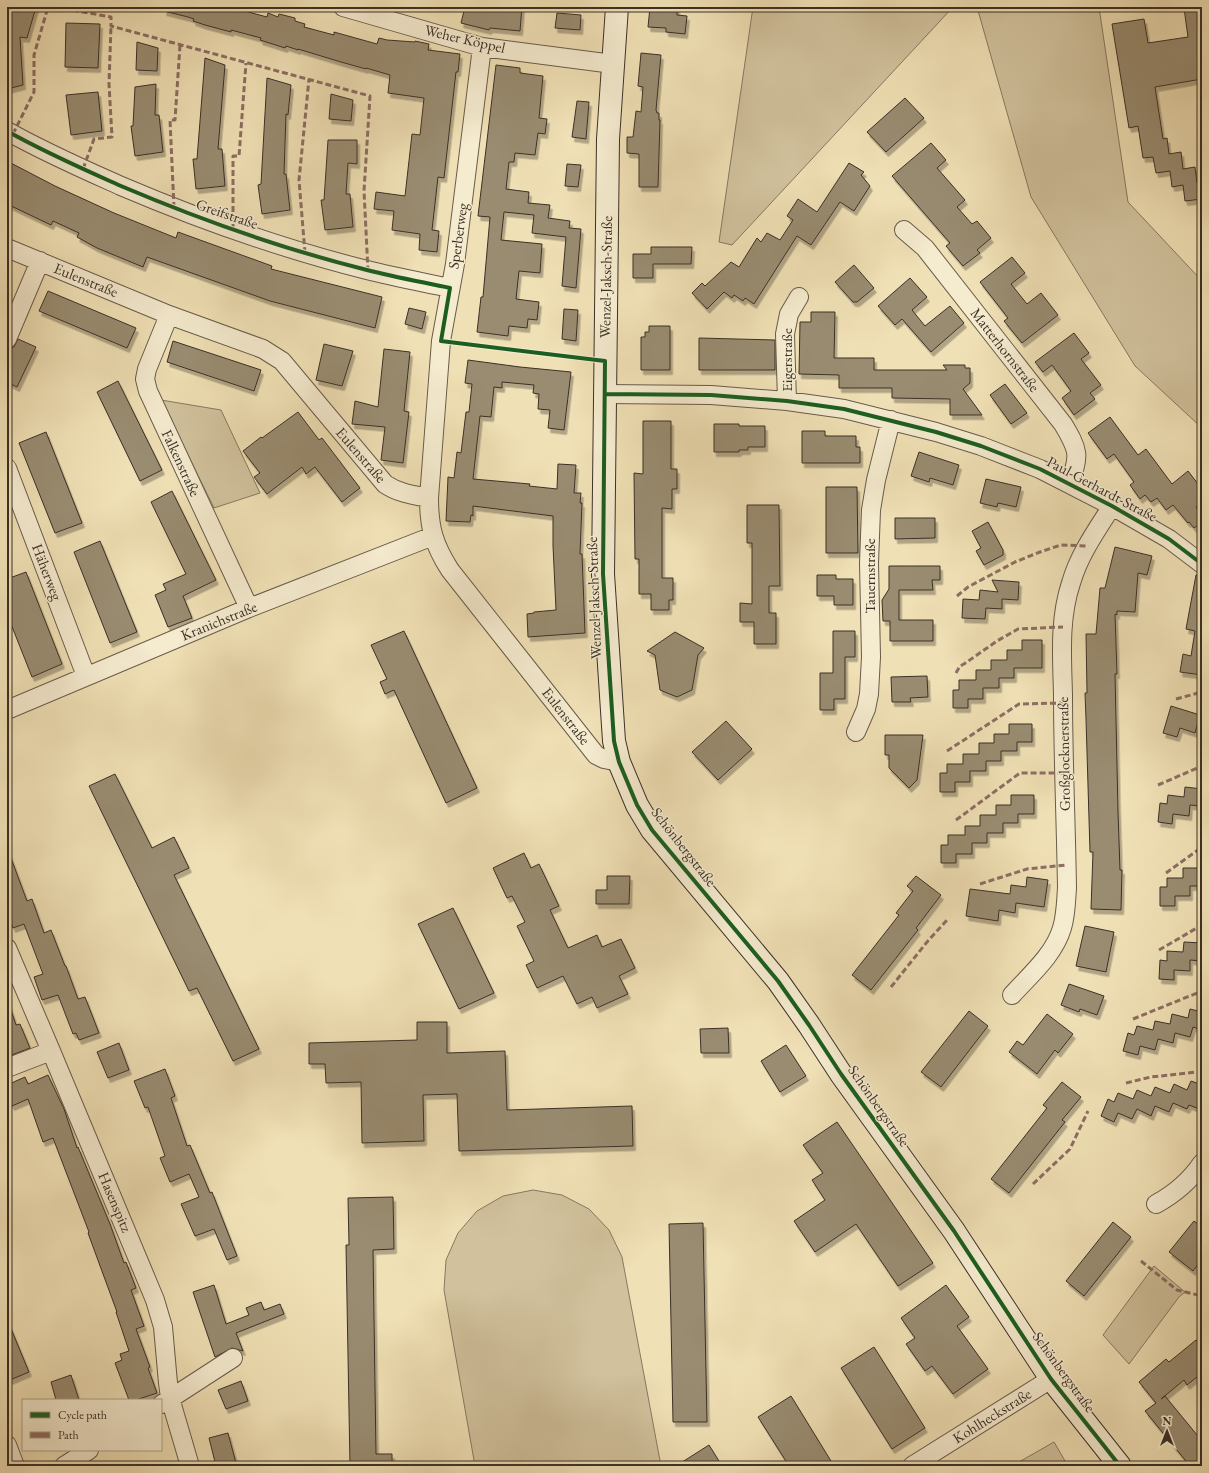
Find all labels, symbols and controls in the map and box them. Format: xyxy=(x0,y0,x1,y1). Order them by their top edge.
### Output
street label: Weher Köppel xyxy=(423,20,508,57)
street label: Greifstraße xyxy=(194,194,261,233)
street label: Sperberweg xyxy=(443,201,472,270)
street label: Wenzel-Jaksch-Straße xyxy=(595,216,616,338)
street label: Eulenstraße xyxy=(51,258,121,301)
street label: Matterhornstraße xyxy=(967,304,1044,396)
street label: Eigerstraße xyxy=(777,328,796,392)
street label: Eulenstraße xyxy=(332,423,391,487)
street label: Falkenstraße xyxy=(158,426,205,499)
street label: Paul-Gerhardt-Straße xyxy=(1044,451,1161,526)
street label: Wenzel-Jaksch-Straße xyxy=(582,536,605,659)
street label: Tauernstraße xyxy=(860,538,879,614)
street label: Häherweg xyxy=(28,541,67,603)
street label: Kranichstraße xyxy=(178,597,260,644)
street label: Eulenstraße xyxy=(538,683,595,748)
street label: Großglocknerstraße xyxy=(1053,697,1074,811)
street label: Schönbergstraße xyxy=(648,803,721,890)
street label: Schönbergstraße xyxy=(844,1061,915,1150)
street label: Hasenspitz xyxy=(94,1169,137,1235)
street label: Schönbergstraße xyxy=(1029,1328,1100,1416)
street label: Kohlheckstraße xyxy=(949,1384,1035,1447)
legend xyxy=(22,1399,162,1451)
text: Cycle path xyxy=(58,1407,107,1423)
north arrow xyxy=(1147,1411,1187,1451)
text: N xyxy=(1163,1414,1172,1428)
text: Path xyxy=(58,1427,79,1443)

